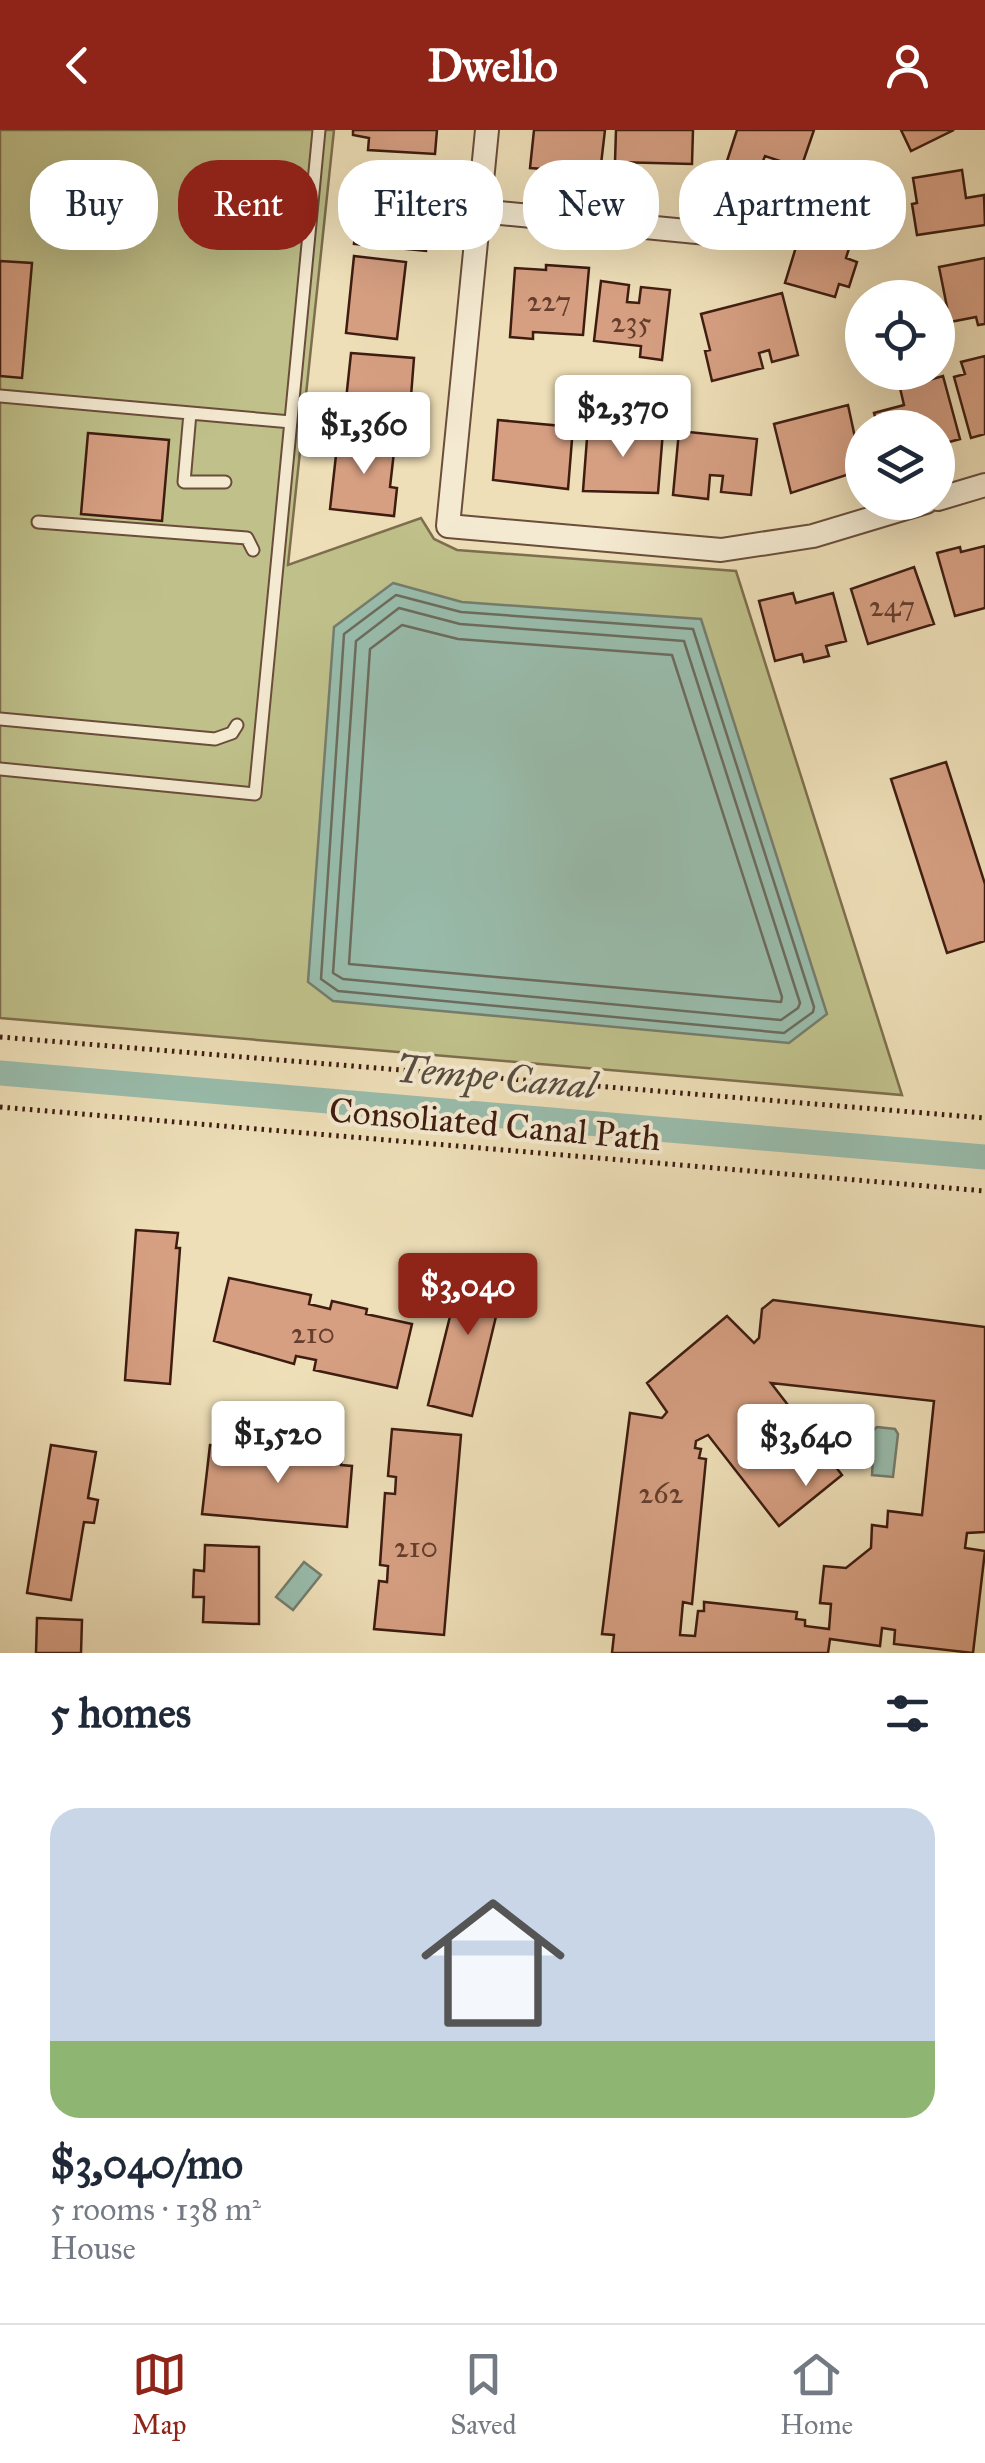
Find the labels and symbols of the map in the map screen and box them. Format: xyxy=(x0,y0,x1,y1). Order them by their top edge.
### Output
house number: 227 xyxy=(527,283,571,319)
house number: 235 xyxy=(611,304,651,340)
pin: $2,370 xyxy=(542,375,704,460)
pin: $1,360 xyxy=(283,392,445,477)
house number: 247 xyxy=(869,588,915,624)
water label: Tempe Canal xyxy=(394,1045,601,1110)
street label: Consoliated Canal Path xyxy=(327,1089,662,1160)
pin: $3,040 xyxy=(387,1253,549,1338)
house number: 210 xyxy=(291,1315,335,1351)
pin: $1,520 xyxy=(197,1401,359,1486)
pin: $3,640 xyxy=(725,1404,887,1489)
house number: 262 xyxy=(639,1475,684,1511)
house number: 210 xyxy=(394,1529,438,1565)

